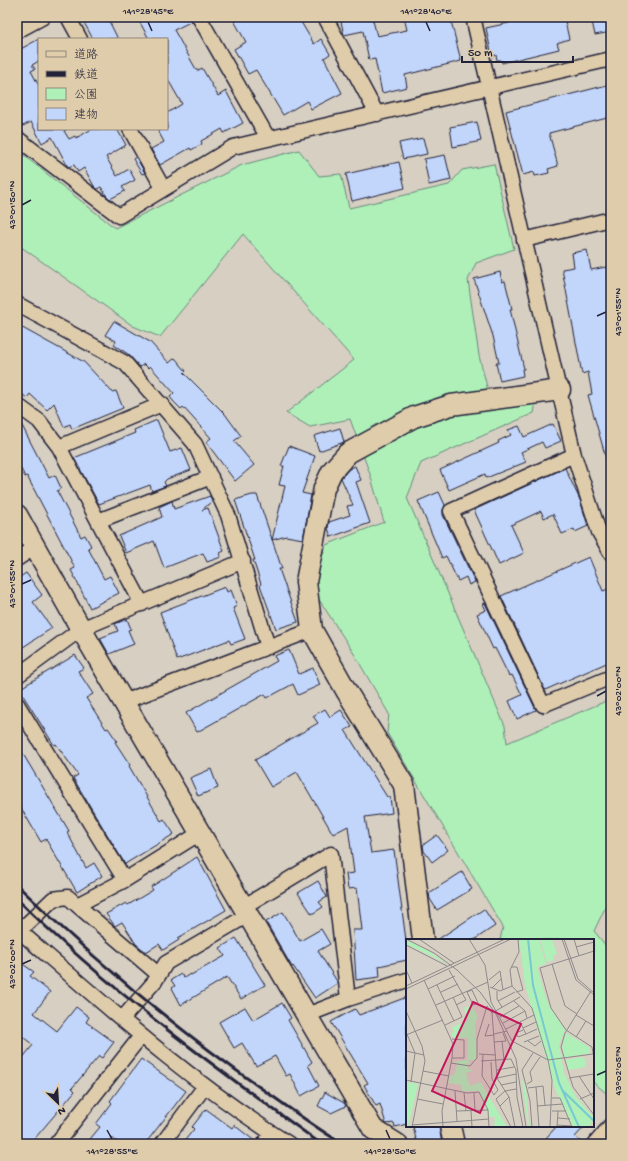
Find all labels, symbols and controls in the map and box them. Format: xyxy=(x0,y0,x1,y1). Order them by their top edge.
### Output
text: 141°28'45"E xyxy=(122,6,174,18)
text: 141°28'40"E xyxy=(399,6,452,18)
legend xyxy=(38,38,168,130)
scale bar xyxy=(462,38,573,64)
text: 50 m xyxy=(468,47,493,61)
text: 道路 xyxy=(74,48,98,63)
text: 鉄道 xyxy=(74,68,98,83)
text: 公園 xyxy=(74,88,98,103)
text: 建物 xyxy=(74,108,98,123)
text: 43°01'50"N xyxy=(7,180,19,229)
text: 43°01'55"N xyxy=(613,288,625,336)
text: 43°01'55"N xyxy=(7,560,19,608)
text: 43°02'00"N xyxy=(613,666,625,716)
text: 43°02'00"N xyxy=(7,939,19,989)
inset map xyxy=(406,939,594,1127)
text: 43°02'05"N xyxy=(613,1046,625,1096)
north arrow xyxy=(38,1083,78,1123)
text: N xyxy=(56,1103,67,1117)
text: 141°28'55"E xyxy=(85,1146,138,1158)
text: 141°28'50"E xyxy=(363,1146,417,1158)

